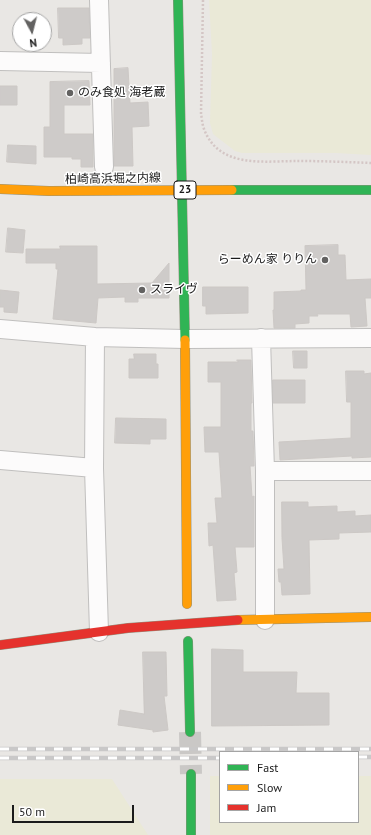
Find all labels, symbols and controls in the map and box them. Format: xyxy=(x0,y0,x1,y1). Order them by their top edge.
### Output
north arrow xyxy=(12,12,52,52)
text: N xyxy=(29,36,38,50)
place label: のみ食処 海老蔵 xyxy=(78,86,165,100)
marker: のみ食処 海老蔵 xyxy=(65,88,75,98)
street label: 柏崎高浜堀之内線 xyxy=(65,171,161,187)
road number: 23 xyxy=(174,181,196,199)
place label: らーめん家 りりん xyxy=(218,253,317,267)
marker: らーめん家 りりん xyxy=(320,255,330,265)
place label: スライヴ xyxy=(150,283,198,297)
marker: スライヴ xyxy=(137,285,147,295)
legend xyxy=(219,751,359,823)
text: Fast xyxy=(257,760,278,775)
text: Slow xyxy=(257,780,282,795)
scale bar xyxy=(14,797,136,823)
text: Jam xyxy=(257,800,276,815)
text: 50 m xyxy=(19,804,45,819)

